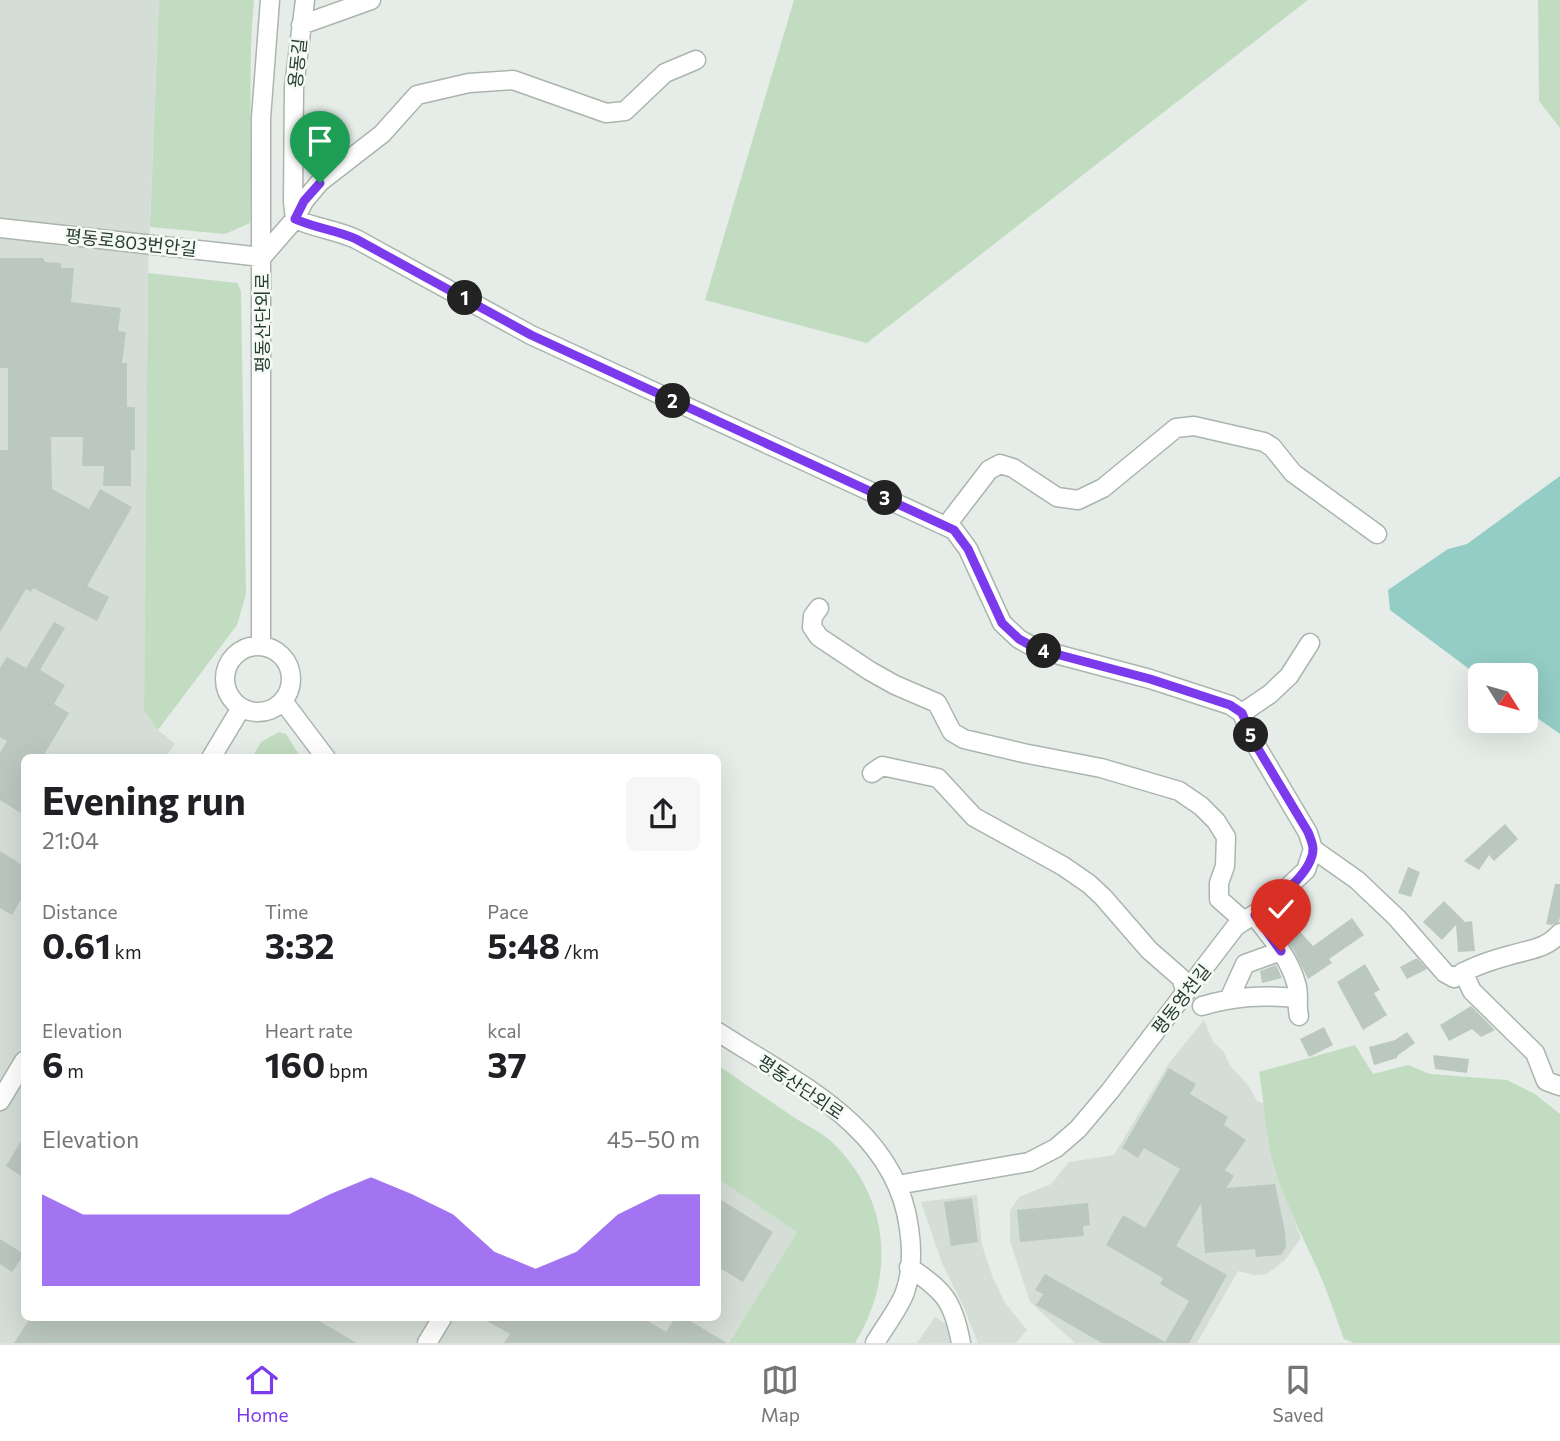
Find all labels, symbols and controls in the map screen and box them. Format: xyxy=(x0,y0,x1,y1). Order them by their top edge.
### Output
street label: 용동길 xyxy=(283,37,311,89)
pin xyxy=(290,111,350,183)
icon: arrive xyxy=(301,122,339,160)
street label: 평동로803번안길 xyxy=(64,224,198,260)
street label: 평동산단외로 xyxy=(251,273,273,373)
pin: 1 xyxy=(448,280,482,316)
text: 1 xyxy=(460,286,469,309)
pin: 2 xyxy=(656,384,690,418)
text: 2 xyxy=(667,389,678,412)
pin: 3 xyxy=(868,480,903,516)
text: 3 xyxy=(879,486,890,509)
pin: 4 xyxy=(1026,634,1062,668)
text: 4 xyxy=(1038,639,1049,662)
north arrow xyxy=(1468,663,1538,733)
map controls xyxy=(1468,663,1538,733)
pin: 5 xyxy=(1234,718,1268,752)
text: 5 xyxy=(1245,723,1256,746)
text: Evening run xyxy=(42,776,246,823)
button: share xyxy=(626,777,700,851)
text: 21:04 xyxy=(42,826,99,854)
pin xyxy=(1251,879,1311,951)
icon: check xyxy=(1262,890,1300,928)
text: Distance xyxy=(42,900,118,923)
text: Time xyxy=(265,900,308,923)
text: Pace xyxy=(487,900,529,923)
text: 0.61 xyxy=(42,923,111,966)
text: 3:32 xyxy=(265,923,334,966)
text: 5:48 xyxy=(487,923,560,966)
text: km xyxy=(111,940,142,963)
text: /km xyxy=(560,940,599,963)
street label: 평동영천길 xyxy=(1147,960,1215,1038)
text: Elevation xyxy=(42,1019,122,1042)
text: Heart rate xyxy=(265,1019,353,1042)
text: kcal xyxy=(487,1019,521,1042)
text: 6 xyxy=(42,1042,64,1085)
text: 160 xyxy=(265,1042,325,1085)
text: 37 xyxy=(487,1042,527,1085)
street label: 평동산단외로 xyxy=(754,1050,848,1124)
text: m xyxy=(64,1059,84,1082)
text: bpm xyxy=(325,1059,368,1082)
text: Elevation xyxy=(42,1125,139,1153)
text: 45–50 m xyxy=(607,1125,700,1153)
tab: Home xyxy=(236,1361,288,1426)
tab: Map xyxy=(761,1361,800,1426)
tab: Saved xyxy=(1272,1361,1324,1426)

